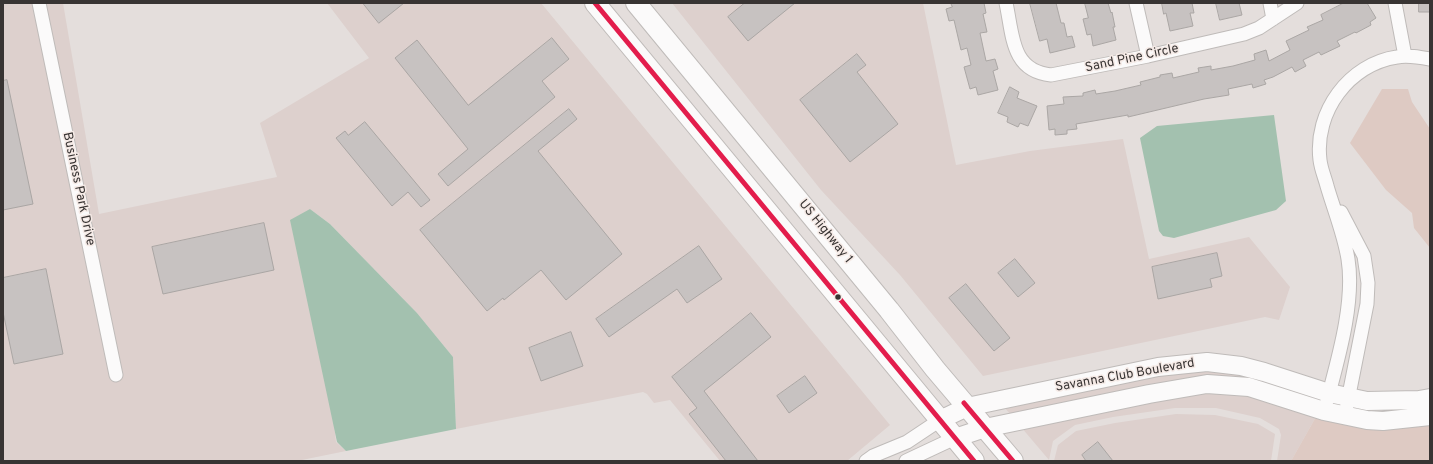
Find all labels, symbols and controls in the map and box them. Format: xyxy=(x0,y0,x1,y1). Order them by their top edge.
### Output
street label: Sand Pine Circle xyxy=(1084,41,1180,77)
street label: Business Park Drive xyxy=(58,131,98,247)
street label: US Highway 1 xyxy=(795,197,855,267)
unlabelled marker xyxy=(833,292,843,302)
street label: Savanna Club Boulevard xyxy=(1054,356,1196,396)

